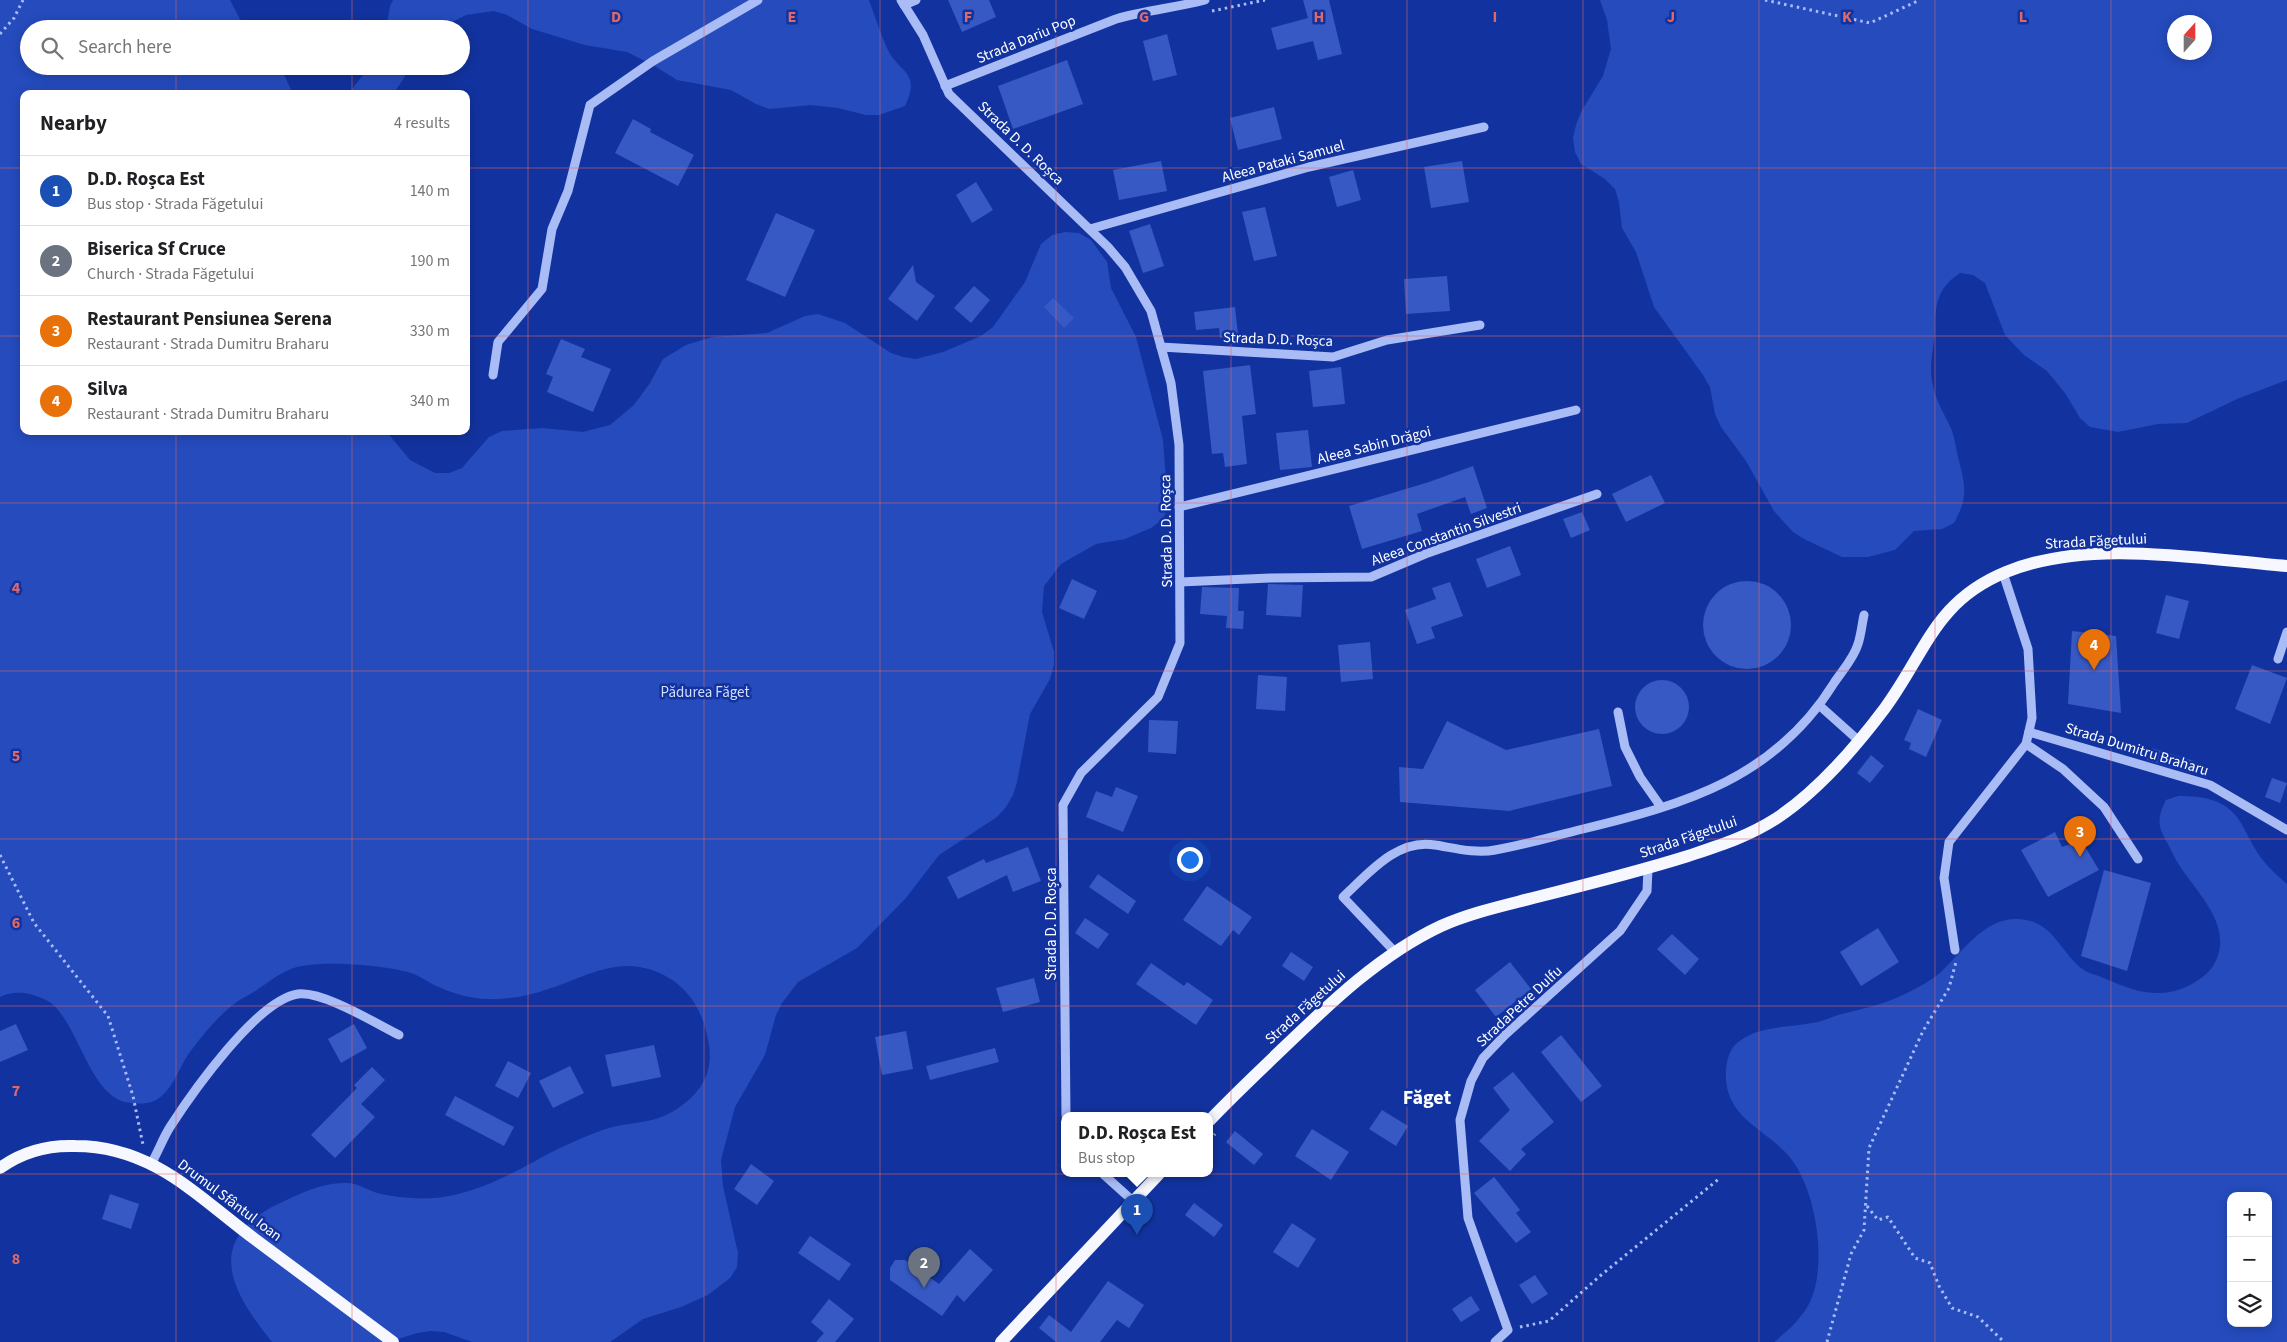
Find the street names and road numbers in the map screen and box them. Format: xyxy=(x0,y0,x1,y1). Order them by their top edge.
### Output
street label: Strada Dariu Pop xyxy=(973,10,1079,69)
street label: Strada D. D. Roșca xyxy=(973,97,1069,190)
street label: Aleea Pataki Samuel xyxy=(1219,135,1347,188)
street label: Strada D.D. Roșca xyxy=(1223,327,1333,352)
street label: Aleea Sabin Drăgoi xyxy=(1315,421,1433,470)
street label: Strada D. D. Roșca xyxy=(1155,474,1178,588)
street label: Aleea Constantin Silvestri xyxy=(1368,498,1524,571)
street label: Strada Făgetului xyxy=(2045,528,2148,555)
street label: Strada Dumitru Braharu xyxy=(2062,718,2211,781)
street label: Strada Făgetului xyxy=(1637,811,1740,864)
street label: Strada D. D. Roșca xyxy=(1041,868,1062,980)
street label: StradaPetre Dulfu xyxy=(1472,961,1567,1052)
street label: Strada Făgetului xyxy=(1260,965,1350,1049)
street label: Drumul Sfântul Ioan xyxy=(173,1154,286,1247)

